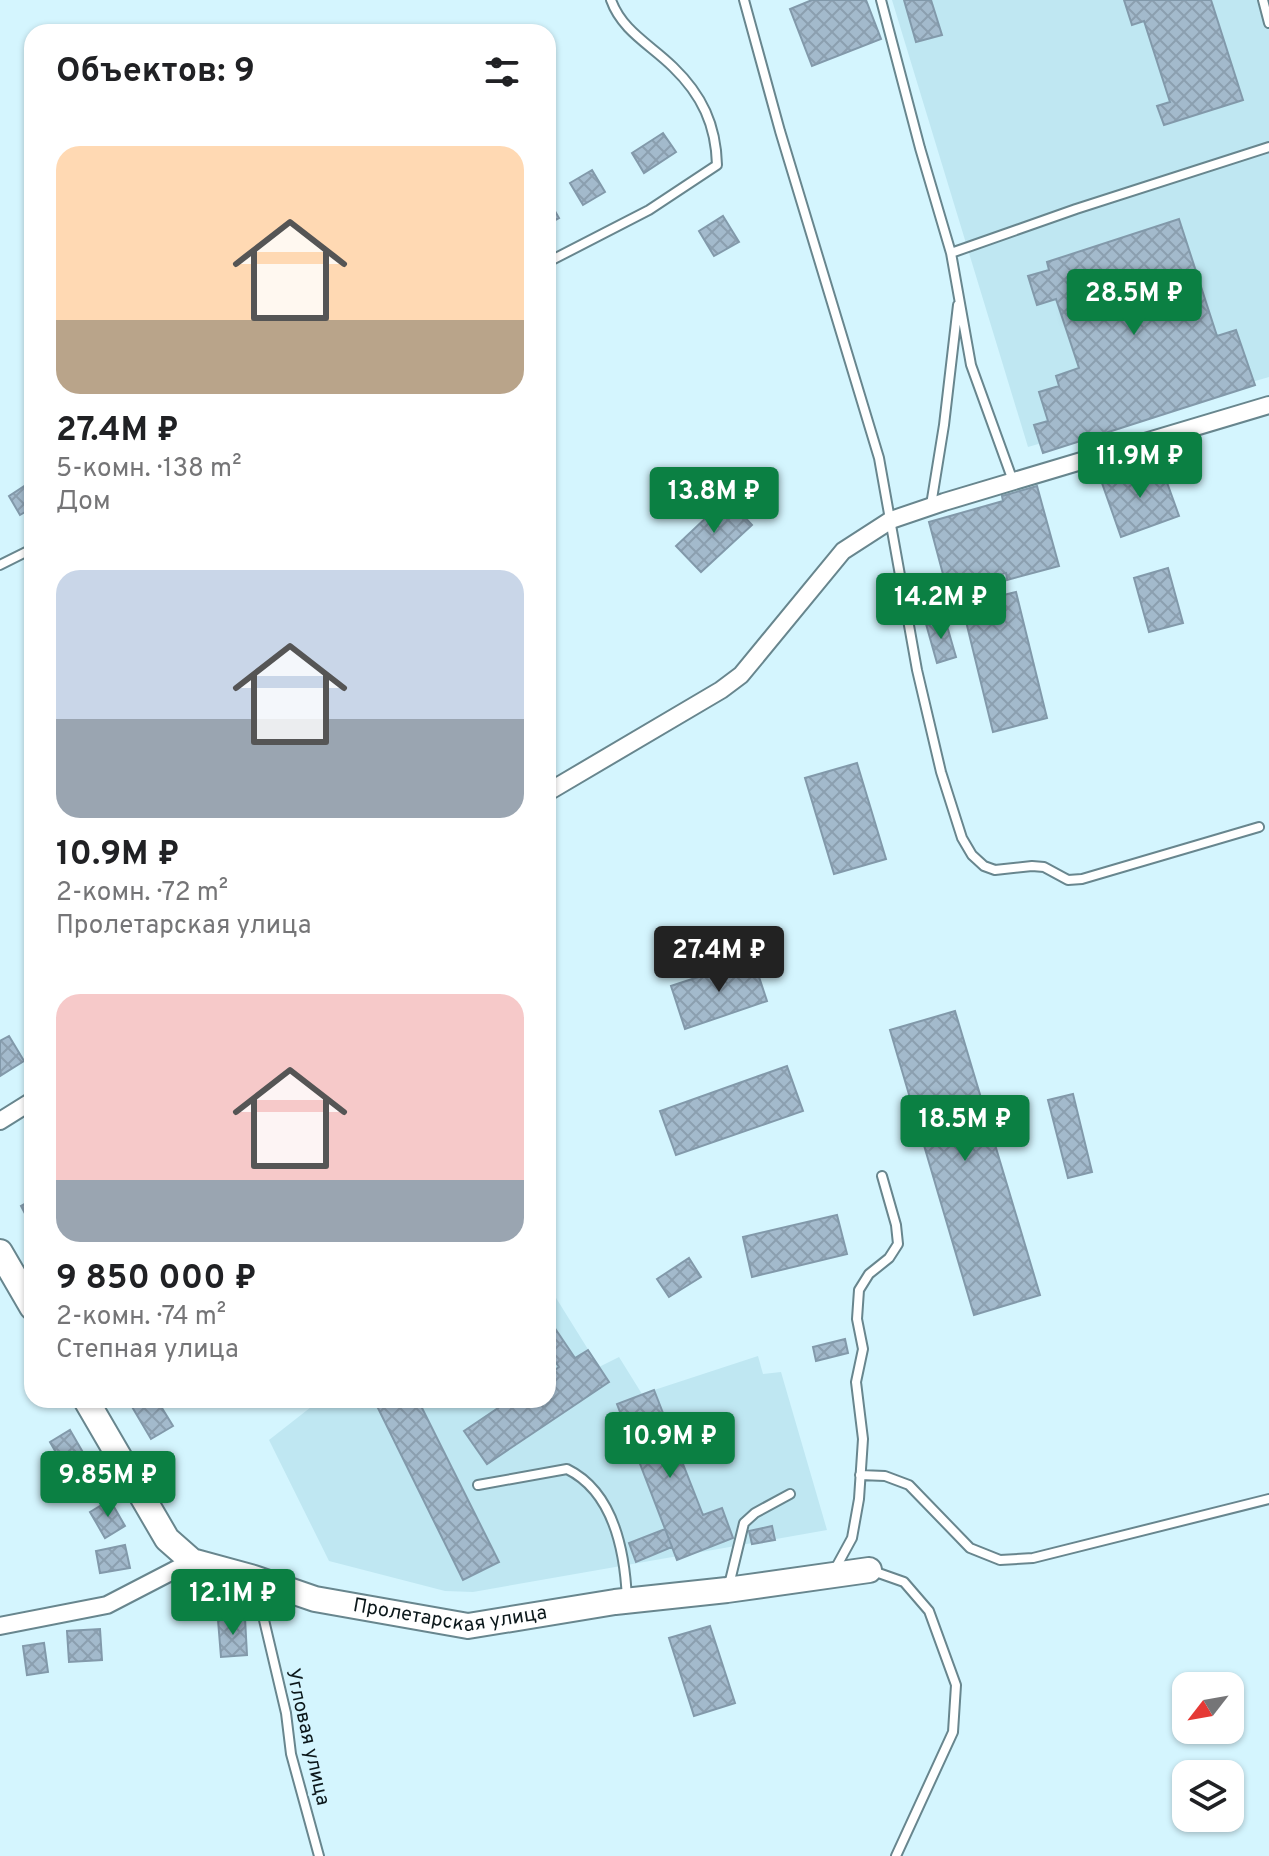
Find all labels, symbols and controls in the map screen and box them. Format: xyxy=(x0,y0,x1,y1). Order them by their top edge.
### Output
icon: filters xyxy=(480,50,524,94)
text: Объектов: 9 xyxy=(56,51,255,94)
icon: home xyxy=(218,198,362,342)
pin: 28.5M ₽ xyxy=(1060,269,1208,337)
text: 28.5M ₽ xyxy=(1085,278,1183,311)
text: 27.4M ₽ xyxy=(56,410,179,453)
pin: 11.9M ₽ xyxy=(1066,432,1214,500)
text: 11.9M ₽ xyxy=(1096,441,1184,474)
text: 5-комн. · 138 m² xyxy=(56,453,242,486)
pin: 13.8M ₽ xyxy=(640,467,788,535)
text: 13.8M ₽ xyxy=(668,476,760,509)
text: Дом xyxy=(56,486,111,519)
pin: 14.2M ₽ xyxy=(867,573,1015,641)
text: 14.2M ₽ xyxy=(894,582,988,615)
icon: home xyxy=(218,622,362,766)
text: 10.9M ₽ xyxy=(56,834,179,877)
text: 2-комн. · 72 m² xyxy=(56,877,228,910)
text: Пролетарская улица xyxy=(56,910,311,943)
pin: 27.4M ₽ xyxy=(645,926,793,994)
text: 27.4M ₽ xyxy=(672,935,766,968)
icon: home xyxy=(218,1046,362,1190)
pin: 18.5M ₽ xyxy=(891,1095,1039,1163)
text: 18.5M ₽ xyxy=(919,1104,1012,1137)
text: 9 850 000 ₽ xyxy=(56,1258,257,1301)
text: 2-комн. · 74 m² xyxy=(56,1301,226,1334)
text: Степная улица xyxy=(56,1334,239,1367)
pin: 10.9M ₽ xyxy=(596,1412,744,1480)
text: 10.9M ₽ xyxy=(623,1421,717,1454)
pin: 9.85M ₽ xyxy=(34,1451,182,1519)
text: 9.85M ₽ xyxy=(58,1460,158,1493)
pin: 12.1M ₽ xyxy=(159,1569,307,1637)
text: 12.1M ₽ xyxy=(189,1578,277,1611)
street label: Пролетарская улица xyxy=(351,1593,549,1640)
street label: Угловая улица xyxy=(279,1666,335,1808)
north arrow xyxy=(1172,1672,1244,1744)
map controls xyxy=(1172,1672,1244,1832)
button: layers xyxy=(1172,1760,1244,1832)

